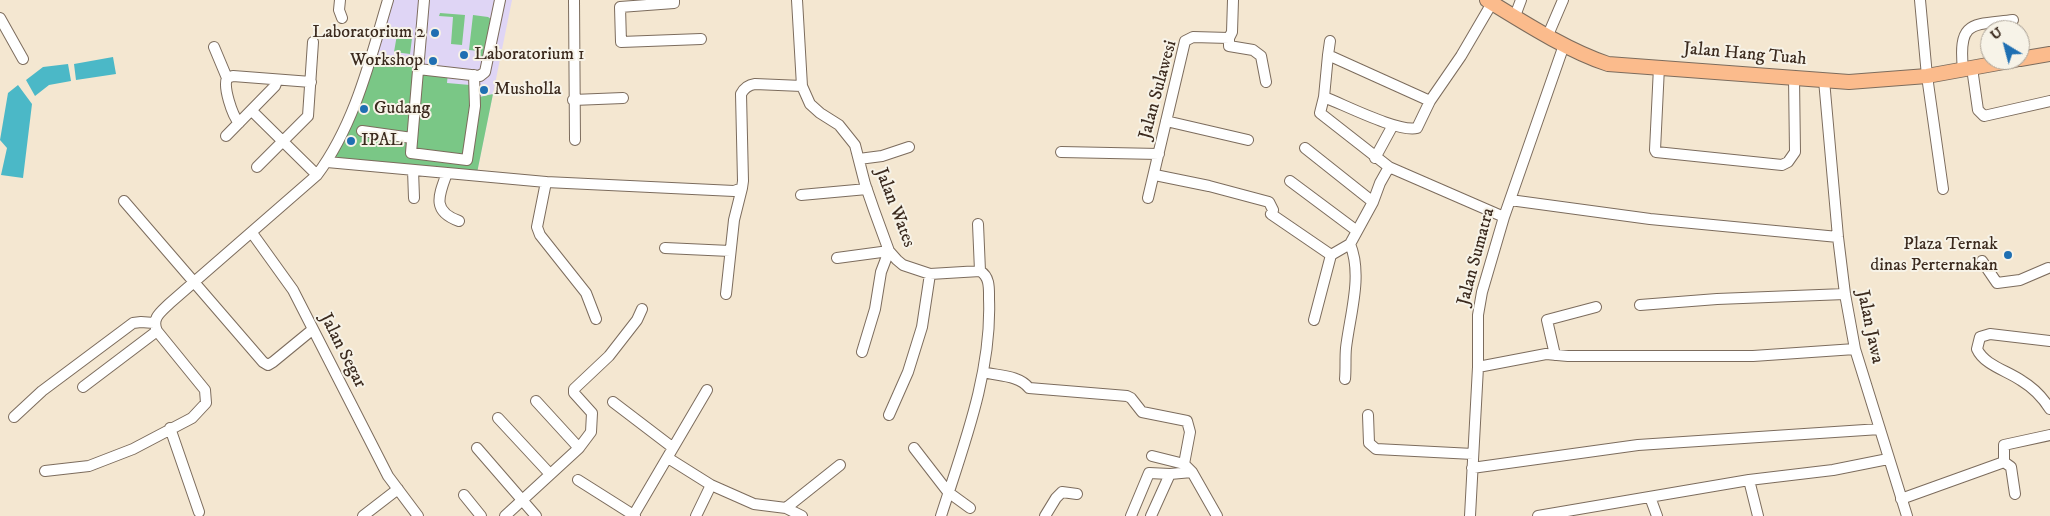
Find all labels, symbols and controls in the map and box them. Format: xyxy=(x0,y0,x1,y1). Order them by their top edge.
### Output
north arrow xyxy=(1980,20,2030,70)
place label: Laboratorium 2 xyxy=(312,22,425,44)
text: U xyxy=(1987,23,2006,44)
marker: Laboratorium 2 xyxy=(429,27,441,39)
street label: Jalan Sulawesi xyxy=(1135,38,1183,142)
street label: Jalan Hang Tuah xyxy=(1682,39,1808,71)
place label: Laboratorium 1 xyxy=(474,44,585,66)
marker: Laboratorium 1 xyxy=(458,49,470,61)
place label: Workshop xyxy=(350,50,423,72)
marker: Workshop xyxy=(427,55,439,67)
place label: Musholla xyxy=(494,79,561,101)
marker: Musholla xyxy=(478,84,490,96)
place label: Gudang xyxy=(374,98,430,120)
marker: Gudang xyxy=(358,103,370,115)
place label: IPAL xyxy=(361,130,403,152)
marker: IPAL xyxy=(345,135,357,147)
street label: Jalan Wates xyxy=(869,165,919,251)
street label: Jalan Sumatra xyxy=(1454,206,1500,308)
place label: Plaza Ternak dinas Perternakan xyxy=(1870,234,1998,276)
marker: Plaza Ternak dinas Perternakan xyxy=(2002,249,2014,261)
street label: Jalan Jawa xyxy=(1851,288,1887,366)
street label: Jalan Segar xyxy=(314,310,370,392)

